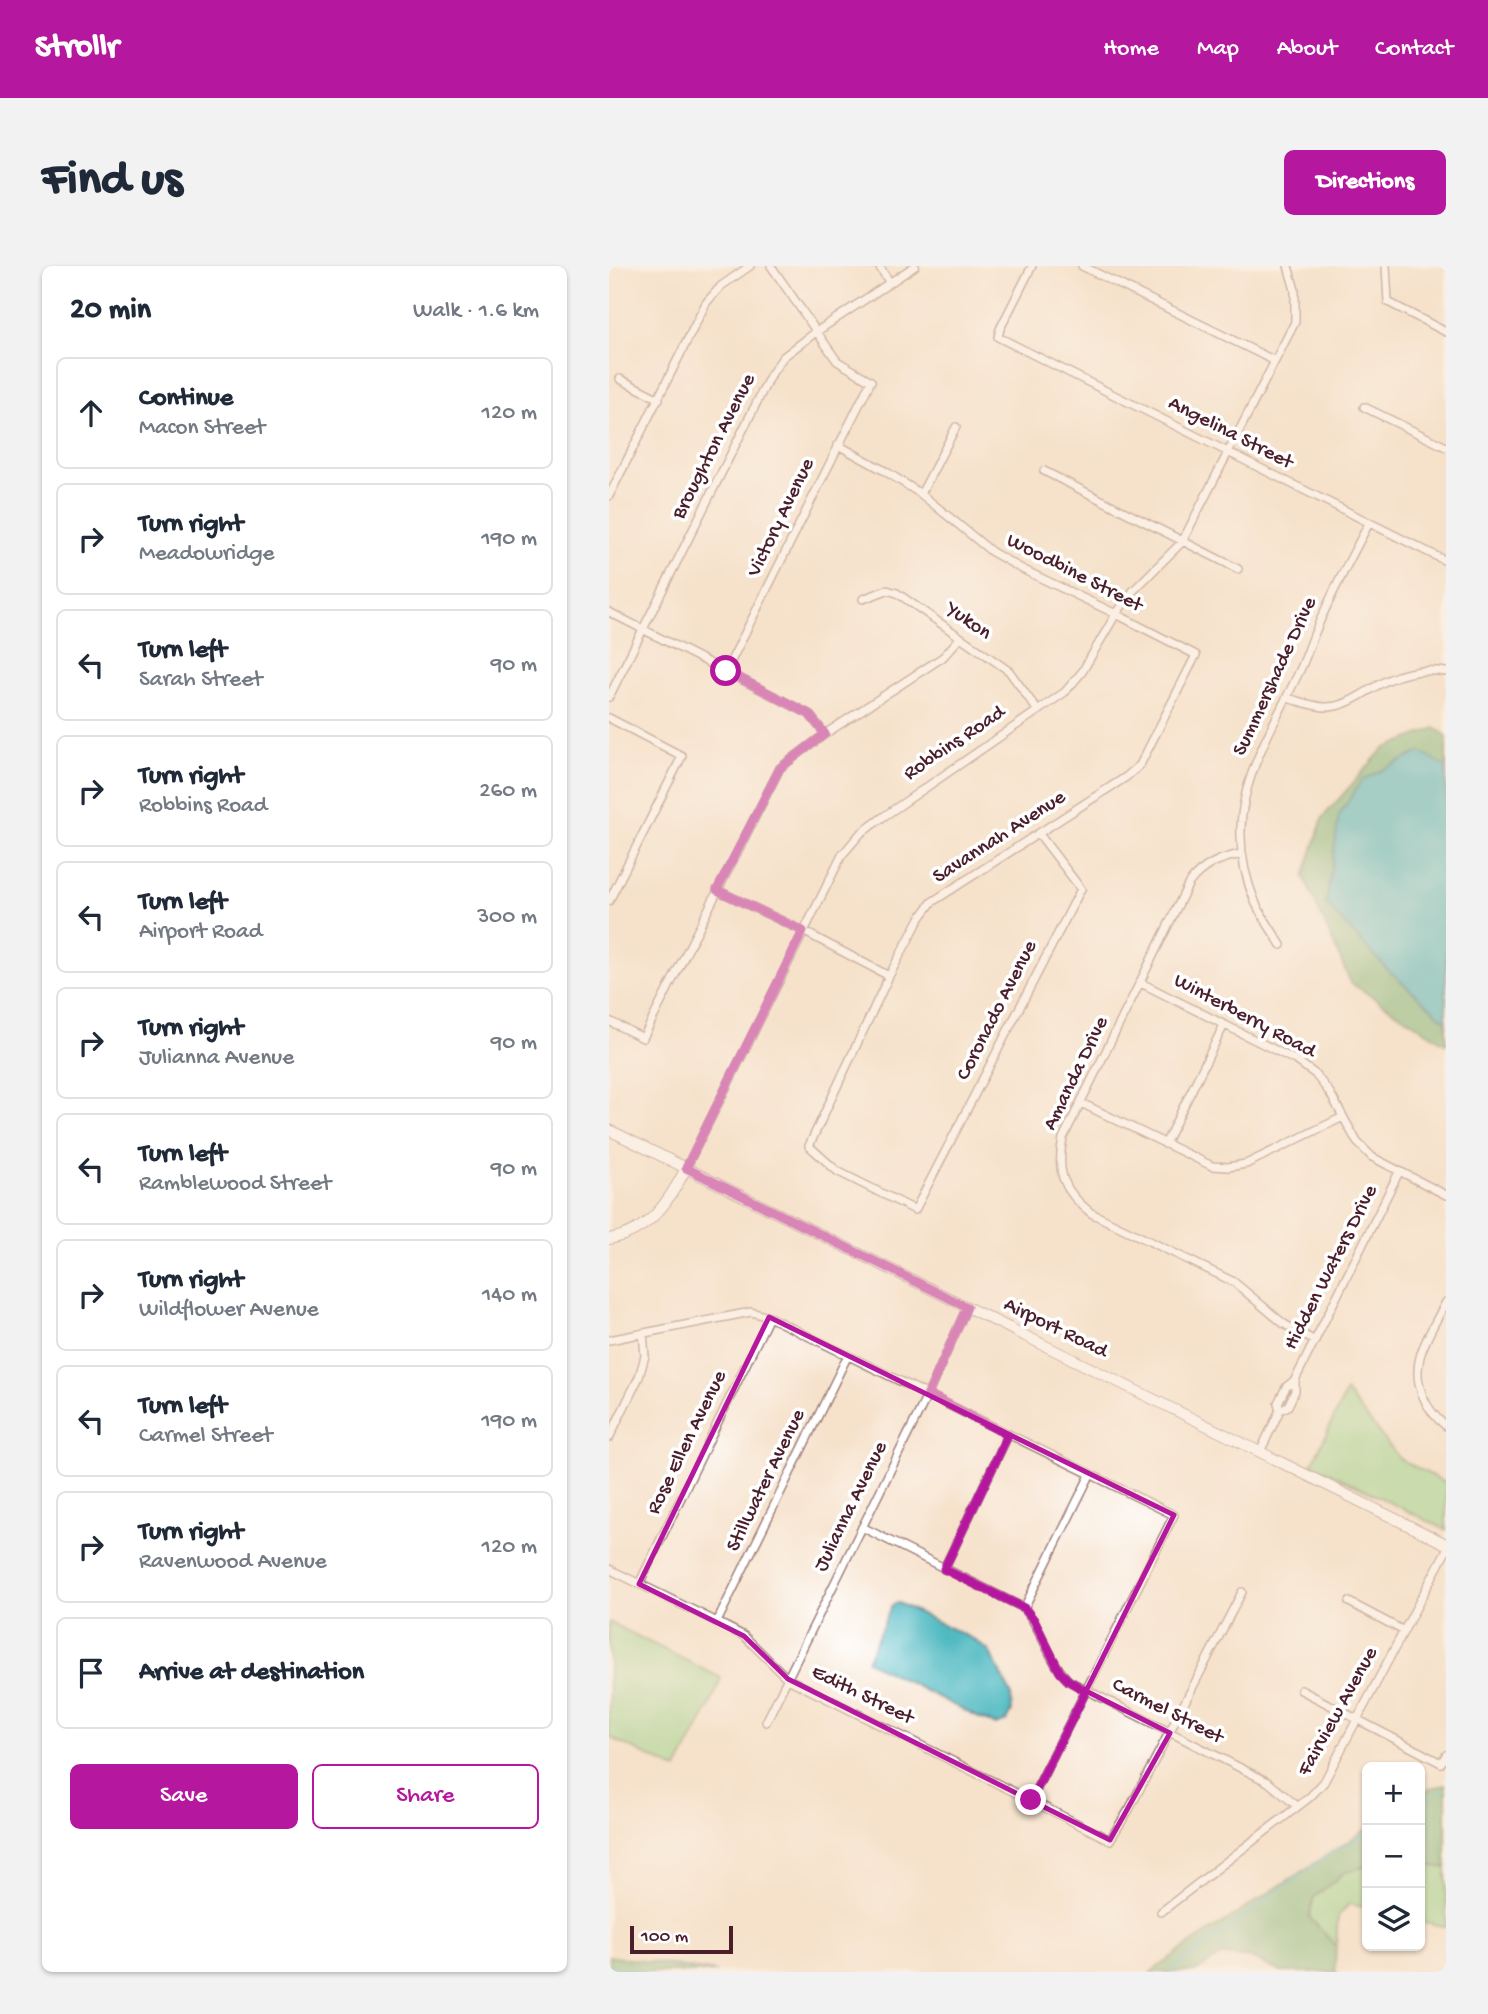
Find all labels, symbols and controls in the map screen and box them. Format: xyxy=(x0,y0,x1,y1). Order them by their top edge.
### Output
text: Strollr xyxy=(35,30,119,68)
text: Home xyxy=(1103,35,1159,64)
text: Map xyxy=(1197,35,1239,64)
text: About xyxy=(1277,35,1337,64)
text: Contact xyxy=(1375,35,1453,64)
button: Directions xyxy=(1284,150,1446,215)
text: Find us xyxy=(42,153,182,211)
text: 20 min xyxy=(70,294,151,329)
text: Walk · 1.6 km xyxy=(413,298,539,325)
street label: Broughton Avenue xyxy=(667,369,763,525)
text: Continue xyxy=(139,384,233,415)
street label: Angelina Street xyxy=(1163,392,1299,477)
icon: ahead xyxy=(72,394,110,432)
text: 120 m xyxy=(482,400,537,427)
text: Macon Street xyxy=(139,415,265,442)
street label: Victory Avenue xyxy=(742,454,822,582)
text: Turn right xyxy=(139,510,243,541)
icon: right xyxy=(72,520,110,558)
text: 190 m xyxy=(481,526,537,553)
street label: Woodbine Street xyxy=(1002,529,1148,620)
text: Meadowridge xyxy=(139,541,274,568)
street label: Summershade Drive xyxy=(1228,593,1324,760)
street label: Yukon xyxy=(939,596,996,647)
text: Turn left xyxy=(139,636,227,667)
icon: left xyxy=(72,646,110,684)
text: 90 m xyxy=(491,652,537,679)
route start xyxy=(710,655,741,686)
text: Sarah Street xyxy=(139,667,262,694)
street label: Robbins Road xyxy=(899,700,1012,787)
text: Turn right xyxy=(139,762,243,793)
icon: right xyxy=(72,772,110,810)
text: 260 m xyxy=(479,778,537,805)
street label: Savannah Avenue xyxy=(929,785,1072,890)
text: Robbins Road xyxy=(139,793,267,820)
text: Turn left xyxy=(139,888,227,919)
icon: left xyxy=(72,898,110,936)
text: 300 m xyxy=(477,904,537,931)
text: Airport Road xyxy=(139,919,262,946)
street label: Coronado Avenue xyxy=(952,936,1045,1085)
street label: Winterberry Road xyxy=(1169,969,1321,1066)
street label: Amanda Drive xyxy=(1039,1012,1116,1135)
text: Turn right xyxy=(139,1014,243,1045)
icon: right xyxy=(72,1024,110,1062)
text: 90 m xyxy=(491,1030,537,1057)
text: Julianna Avenue xyxy=(139,1045,294,1072)
text: Turn left xyxy=(139,1140,227,1171)
icon: left xyxy=(72,1150,110,1188)
text: 90 m xyxy=(491,1156,537,1183)
text: Ramblewood Street xyxy=(139,1171,331,1198)
street label: Hidden Waters Drive xyxy=(1280,1180,1385,1355)
text: Turn right xyxy=(139,1266,243,1297)
icon: right xyxy=(72,1276,110,1314)
text: 140 m xyxy=(482,1282,537,1309)
street label: Airport Road xyxy=(999,1293,1113,1366)
text: Wildflower Avenue xyxy=(139,1297,319,1324)
street label: Rose Ellen Avenue xyxy=(642,1366,734,1519)
text: Turn left xyxy=(139,1392,227,1423)
icon: left xyxy=(72,1402,110,1440)
street label: Stillwater Avenue xyxy=(722,1405,813,1556)
text: 190 m xyxy=(481,1408,537,1435)
text: Carmel Street xyxy=(139,1423,272,1450)
street label: Julianna Avenue xyxy=(810,1437,895,1576)
text: Turn right xyxy=(139,1518,243,1549)
icon: right xyxy=(72,1528,110,1566)
text: 120 m xyxy=(482,1534,537,1561)
text: Ravenwood Avenue xyxy=(139,1549,327,1576)
street label: Fairview Avenue xyxy=(1293,1642,1385,1782)
icon: arrive xyxy=(72,1654,110,1692)
text: Arrive at destination xyxy=(139,1658,364,1689)
street label: Edith Street xyxy=(807,1660,919,1733)
street label: Carmel Street xyxy=(1107,1673,1229,1752)
map controls xyxy=(1362,1762,1425,1951)
button: + xyxy=(1362,1762,1425,1825)
button: Save xyxy=(70,1764,298,1829)
button: Share xyxy=(312,1764,539,1829)
route end xyxy=(1015,1784,1046,1815)
button: − xyxy=(1362,1825,1425,1888)
button: layers xyxy=(1362,1888,1425,1951)
scale bar xyxy=(630,1923,733,1955)
text: 100 m xyxy=(641,1926,688,1949)

